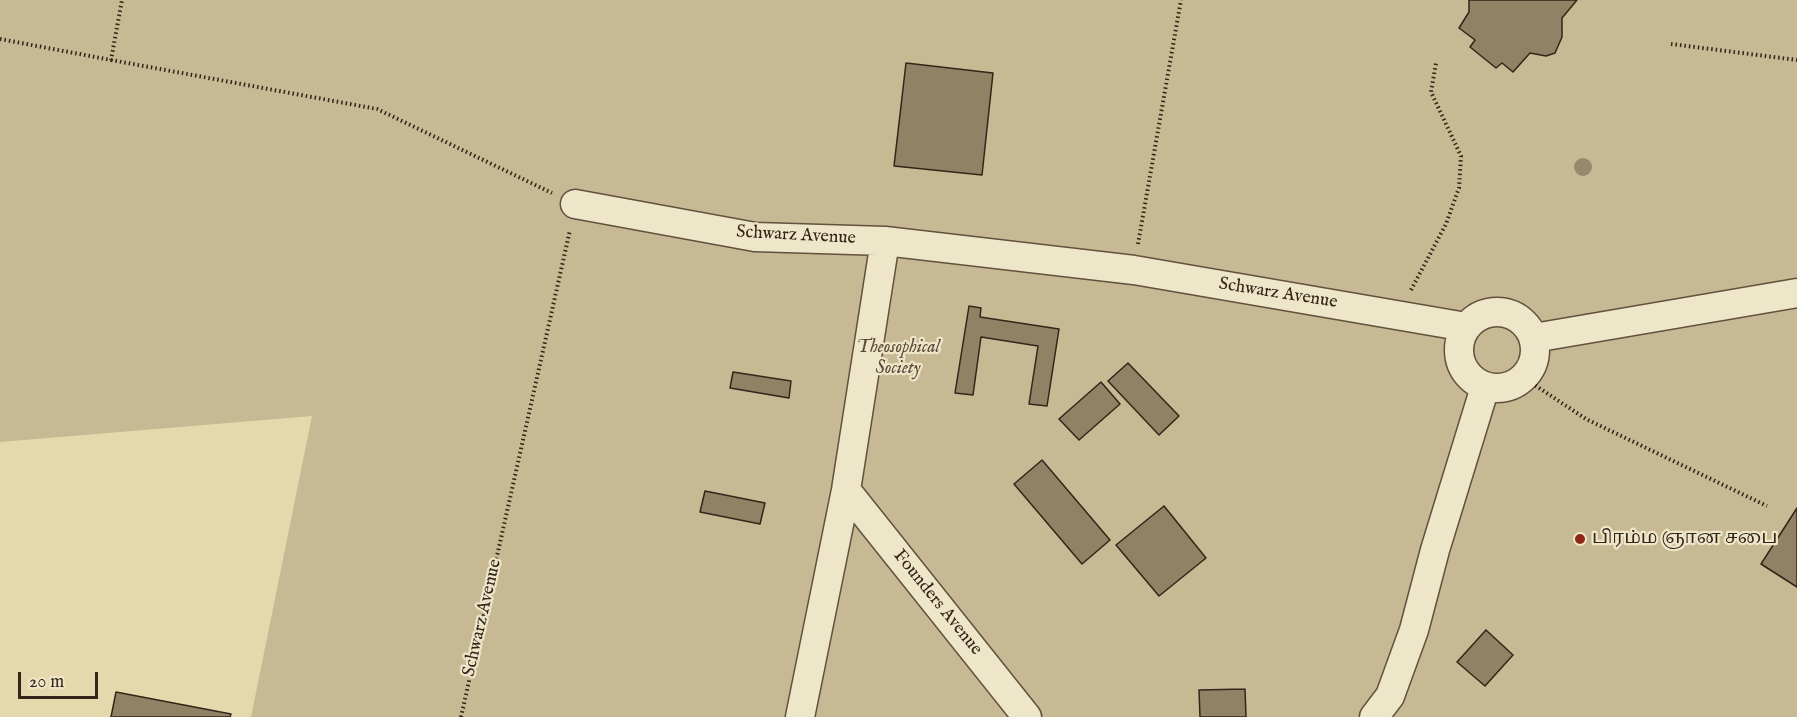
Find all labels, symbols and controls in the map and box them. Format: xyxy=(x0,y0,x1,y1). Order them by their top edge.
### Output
street label: Schwarz Avenue xyxy=(736,222,856,250)
street label: Schwarz Avenue xyxy=(1217,274,1339,314)
park label: Theosophical Society xyxy=(856,337,940,380)
place label: பிரம்ம ஞான சபை xyxy=(1592,528,1777,550)
marker: பிரம்ம ஞான சபை xyxy=(1573,532,1587,546)
street label: Founders Avenue xyxy=(888,546,986,660)
street label: Schwarz Avenue xyxy=(459,557,507,679)
scale bar xyxy=(21,660,100,698)
text: 20 m xyxy=(29,671,64,694)

